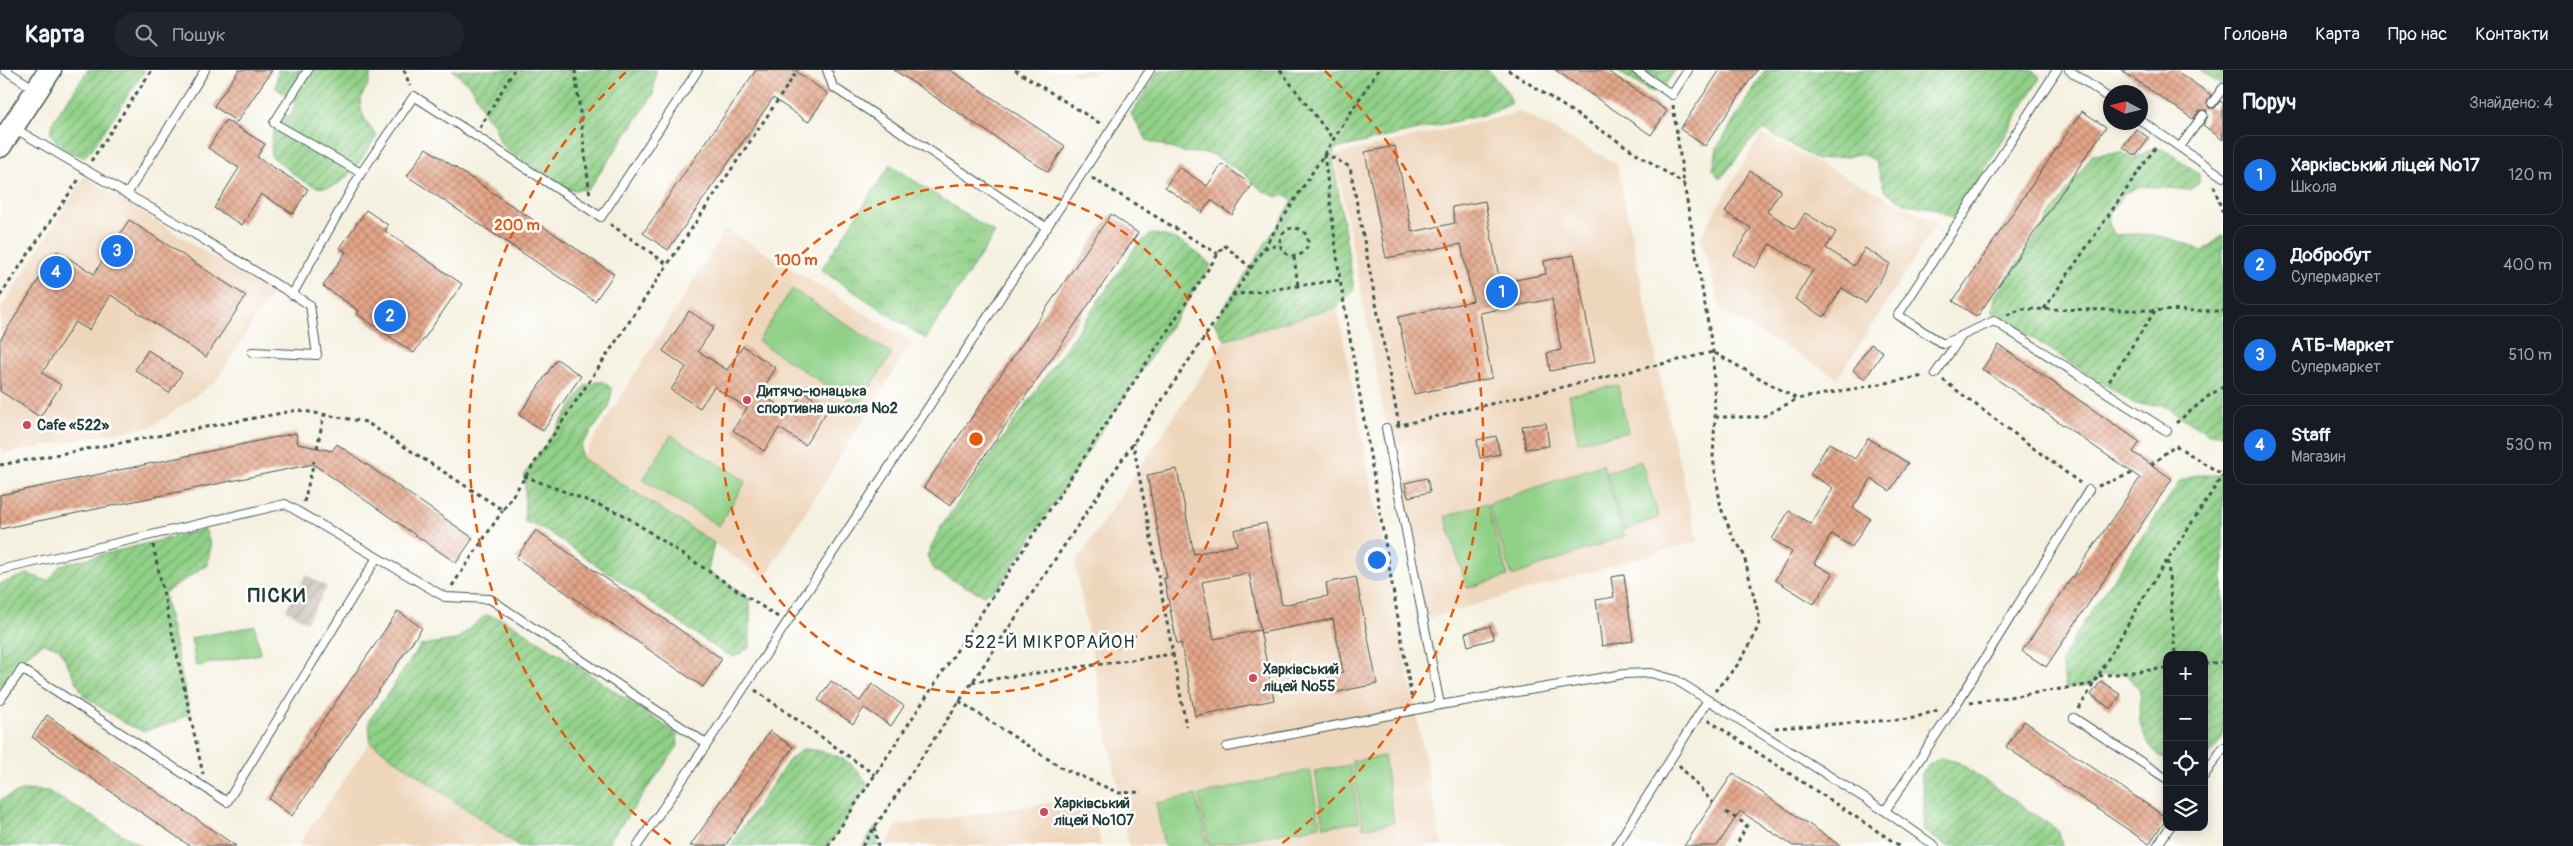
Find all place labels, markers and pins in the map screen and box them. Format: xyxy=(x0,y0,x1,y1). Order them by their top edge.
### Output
pin: 3 xyxy=(101,232,133,270)
pin: 4 xyxy=(40,253,72,291)
pin: 1 xyxy=(1486,273,1518,311)
pin: 2 xyxy=(374,297,406,335)
place label: Дитячо-юнацька спортивна школа №2 xyxy=(756,382,898,418)
marker: Дитячо-юнацька спортивна школа №2 xyxy=(741,394,753,406)
place label: Cafe «522» xyxy=(37,416,109,435)
marker: Cafe «522» xyxy=(21,419,33,431)
centre of rings xyxy=(967,430,985,448)
place label: Харківський ліцей №55 xyxy=(1262,660,1339,696)
marker: Харківський ліцей №55 xyxy=(1247,672,1259,684)
place label: Харківський ліцей №107 xyxy=(1053,794,1134,830)
marker: Харківський ліцей №107 xyxy=(1038,806,1050,818)

